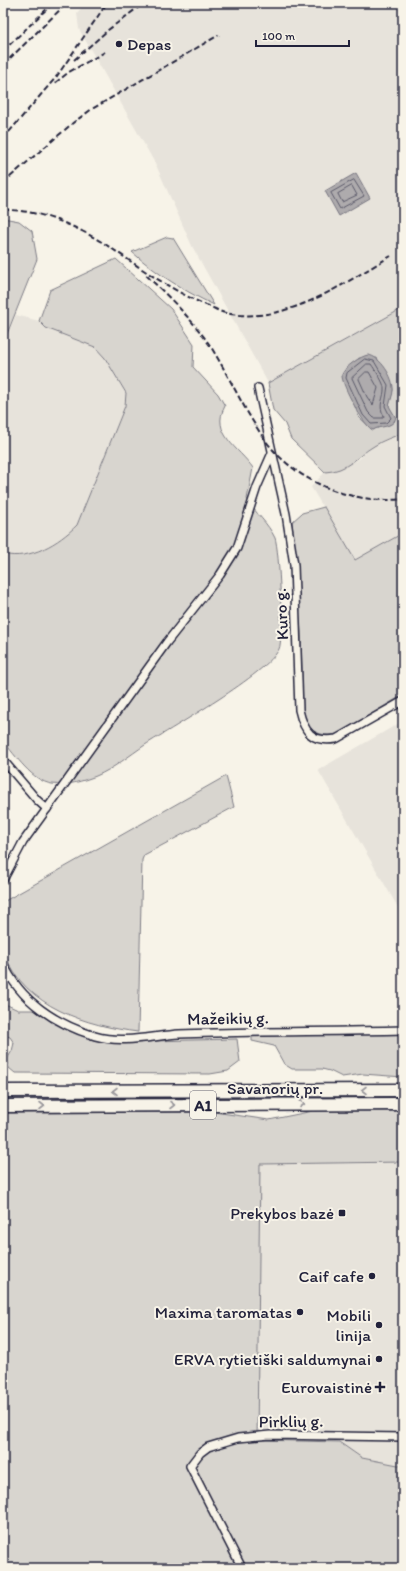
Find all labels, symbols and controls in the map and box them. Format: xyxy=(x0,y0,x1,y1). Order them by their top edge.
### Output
scale bar xyxy=(256,22,349,48)
text: 100 m xyxy=(262,29,295,43)
place label: Depas xyxy=(127,34,171,54)
marker: Depas xyxy=(114,39,124,49)
street label: Kuro g. xyxy=(270,587,292,641)
street label: Mažeikių g. xyxy=(187,1007,269,1029)
street label: Savanorių pr. xyxy=(227,1078,323,1098)
one-way arrow xyxy=(361,1086,367,1094)
one-way arrow xyxy=(112,1087,118,1095)
road number: A1 xyxy=(190,1091,216,1119)
one-way arrow xyxy=(299,1100,305,1108)
one-way arrow xyxy=(169,1101,175,1109)
one-way arrow xyxy=(39,1102,45,1110)
place label: Prekybos bazė xyxy=(230,1203,334,1223)
marker: Prekybos bazė xyxy=(337,1208,347,1218)
place label: Caif cafe xyxy=(298,1266,364,1286)
marker: Caif cafe xyxy=(367,1271,377,1281)
place label: Maxima taromatas xyxy=(155,1302,292,1322)
place label: Mobili linija xyxy=(327,1305,371,1345)
marker: Maxima taromatas xyxy=(295,1307,305,1317)
marker: Mobili linija xyxy=(374,1320,384,1330)
place label: ERVA rytietiški saldumynai xyxy=(174,1349,371,1369)
marker: ERVA rytietiški saldumynai xyxy=(374,1354,384,1364)
place label: Eurovaistinė xyxy=(281,1377,372,1397)
marker: Eurovaistinė xyxy=(375,1382,385,1392)
street label: Pirklių g. xyxy=(258,1410,324,1432)

